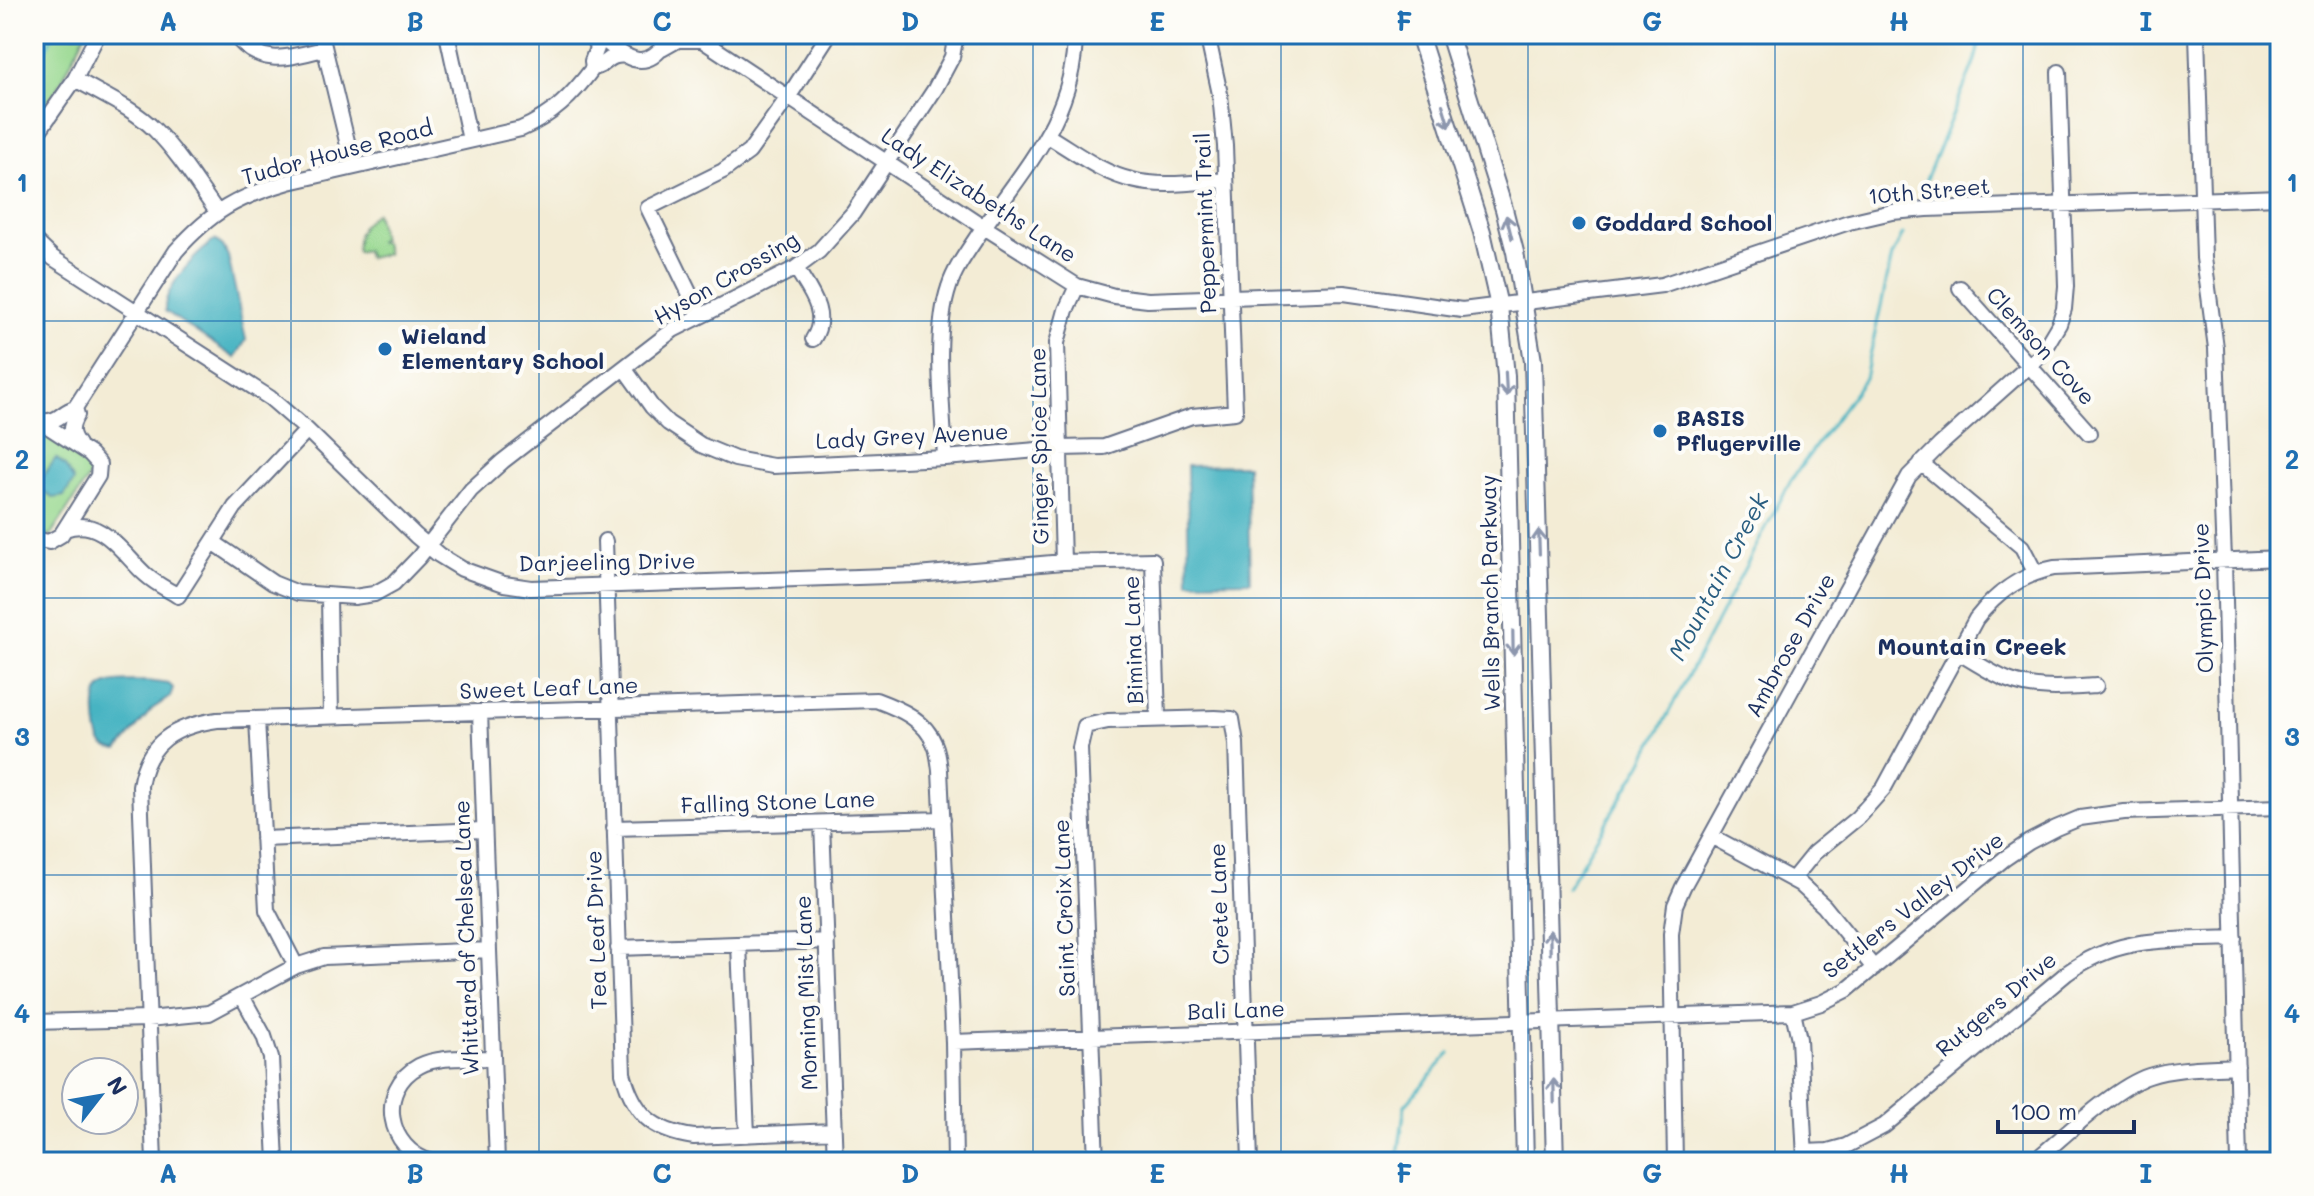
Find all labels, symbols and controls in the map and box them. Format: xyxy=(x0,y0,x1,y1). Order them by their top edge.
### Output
text: A xyxy=(159,4,177,38)
text: B xyxy=(406,4,424,38)
text: C xyxy=(652,4,672,38)
text: D xyxy=(901,4,919,38)
text: E xyxy=(1149,4,1165,38)
text: F xyxy=(1396,4,1412,38)
text: G xyxy=(1642,4,1662,38)
text: H xyxy=(1889,4,1909,38)
text: I xyxy=(2139,4,2153,38)
one-way arrow xyxy=(1439,103,1454,129)
street label: Tudor House Road xyxy=(238,112,435,191)
street label: Lady Elizabeths Lane xyxy=(876,121,1082,269)
street label: Peppermint Trail xyxy=(1187,132,1222,314)
text: 1 xyxy=(16,165,28,199)
text: 1 xyxy=(2286,165,2298,199)
street label: 10th Street xyxy=(1867,171,1991,210)
place label: Goddard School xyxy=(1595,208,1772,237)
one-way arrow xyxy=(1500,214,1515,240)
marker: Goddard School xyxy=(1570,214,1588,232)
street label: Hyson Crossing xyxy=(648,224,804,331)
street label: Clemson Cove xyxy=(1981,280,2102,411)
place label: Wieland Elementary School xyxy=(401,321,604,375)
marker: Wieland Elementary School xyxy=(376,340,394,358)
street label: Ginger Spice Lane xyxy=(1022,347,1055,545)
one-way arrow xyxy=(1499,370,1514,396)
place label: BASIS Pflugerville xyxy=(1676,403,1801,457)
street label: Lady Grey Avenue xyxy=(815,416,1009,455)
marker: BASIS Pflugerville xyxy=(1651,422,1669,440)
text: 2 xyxy=(15,442,29,476)
text: 2 xyxy=(2285,442,2299,476)
street label: Wells Branch Parkway xyxy=(1473,474,1506,712)
water label: Mountain Creek xyxy=(1661,486,1775,665)
street label: Olympic Drive xyxy=(2185,522,2220,674)
one-way arrow xyxy=(1531,529,1547,556)
street label: Darjeeling Drive xyxy=(518,545,696,578)
street label: Ambrose Drive xyxy=(1738,568,1841,722)
street label: Bimina Lane xyxy=(1116,575,1149,705)
one-way arrow xyxy=(1506,629,1521,656)
district label: Mountain Creek xyxy=(1877,630,2067,661)
street label: Sweet Leaf Lane xyxy=(459,670,639,705)
text: 3 xyxy=(14,719,30,753)
text: 3 xyxy=(2284,719,2300,753)
street label: Falling Stone Lane xyxy=(680,784,876,819)
street label: Whittard of Chelsea Lane xyxy=(446,800,485,1076)
street label: Saint Croix Lane xyxy=(1046,819,1081,997)
street label: Settlers Valley Drive xyxy=(1816,825,2009,985)
street label: Crete Lane xyxy=(1202,843,1235,965)
street label: Tea Leaf Drive xyxy=(578,850,613,1010)
street label: Morning Mist Lane xyxy=(788,895,823,1091)
one-way arrow xyxy=(1542,929,1557,956)
street label: Rutgers Drive xyxy=(1929,945,2062,1063)
street label: Bali Lane xyxy=(1187,993,1285,1026)
text: 4 xyxy=(14,996,30,1030)
text: 4 xyxy=(2284,996,2300,1030)
north arrow xyxy=(60,1056,140,1136)
text: N xyxy=(101,1071,134,1100)
one-way arrow xyxy=(1546,1078,1561,1105)
scale bar xyxy=(1998,1084,2134,1134)
text: 100 m xyxy=(2010,1095,2077,1126)
text: A xyxy=(159,1156,177,1190)
text: B xyxy=(406,1156,424,1190)
text: C xyxy=(652,1156,672,1190)
text: D xyxy=(901,1156,919,1190)
text: E xyxy=(1149,1156,1165,1190)
text: F xyxy=(1396,1156,1412,1190)
text: G xyxy=(1642,1156,1662,1190)
text: H xyxy=(1889,1156,1909,1190)
text: I xyxy=(2139,1156,2153,1190)

